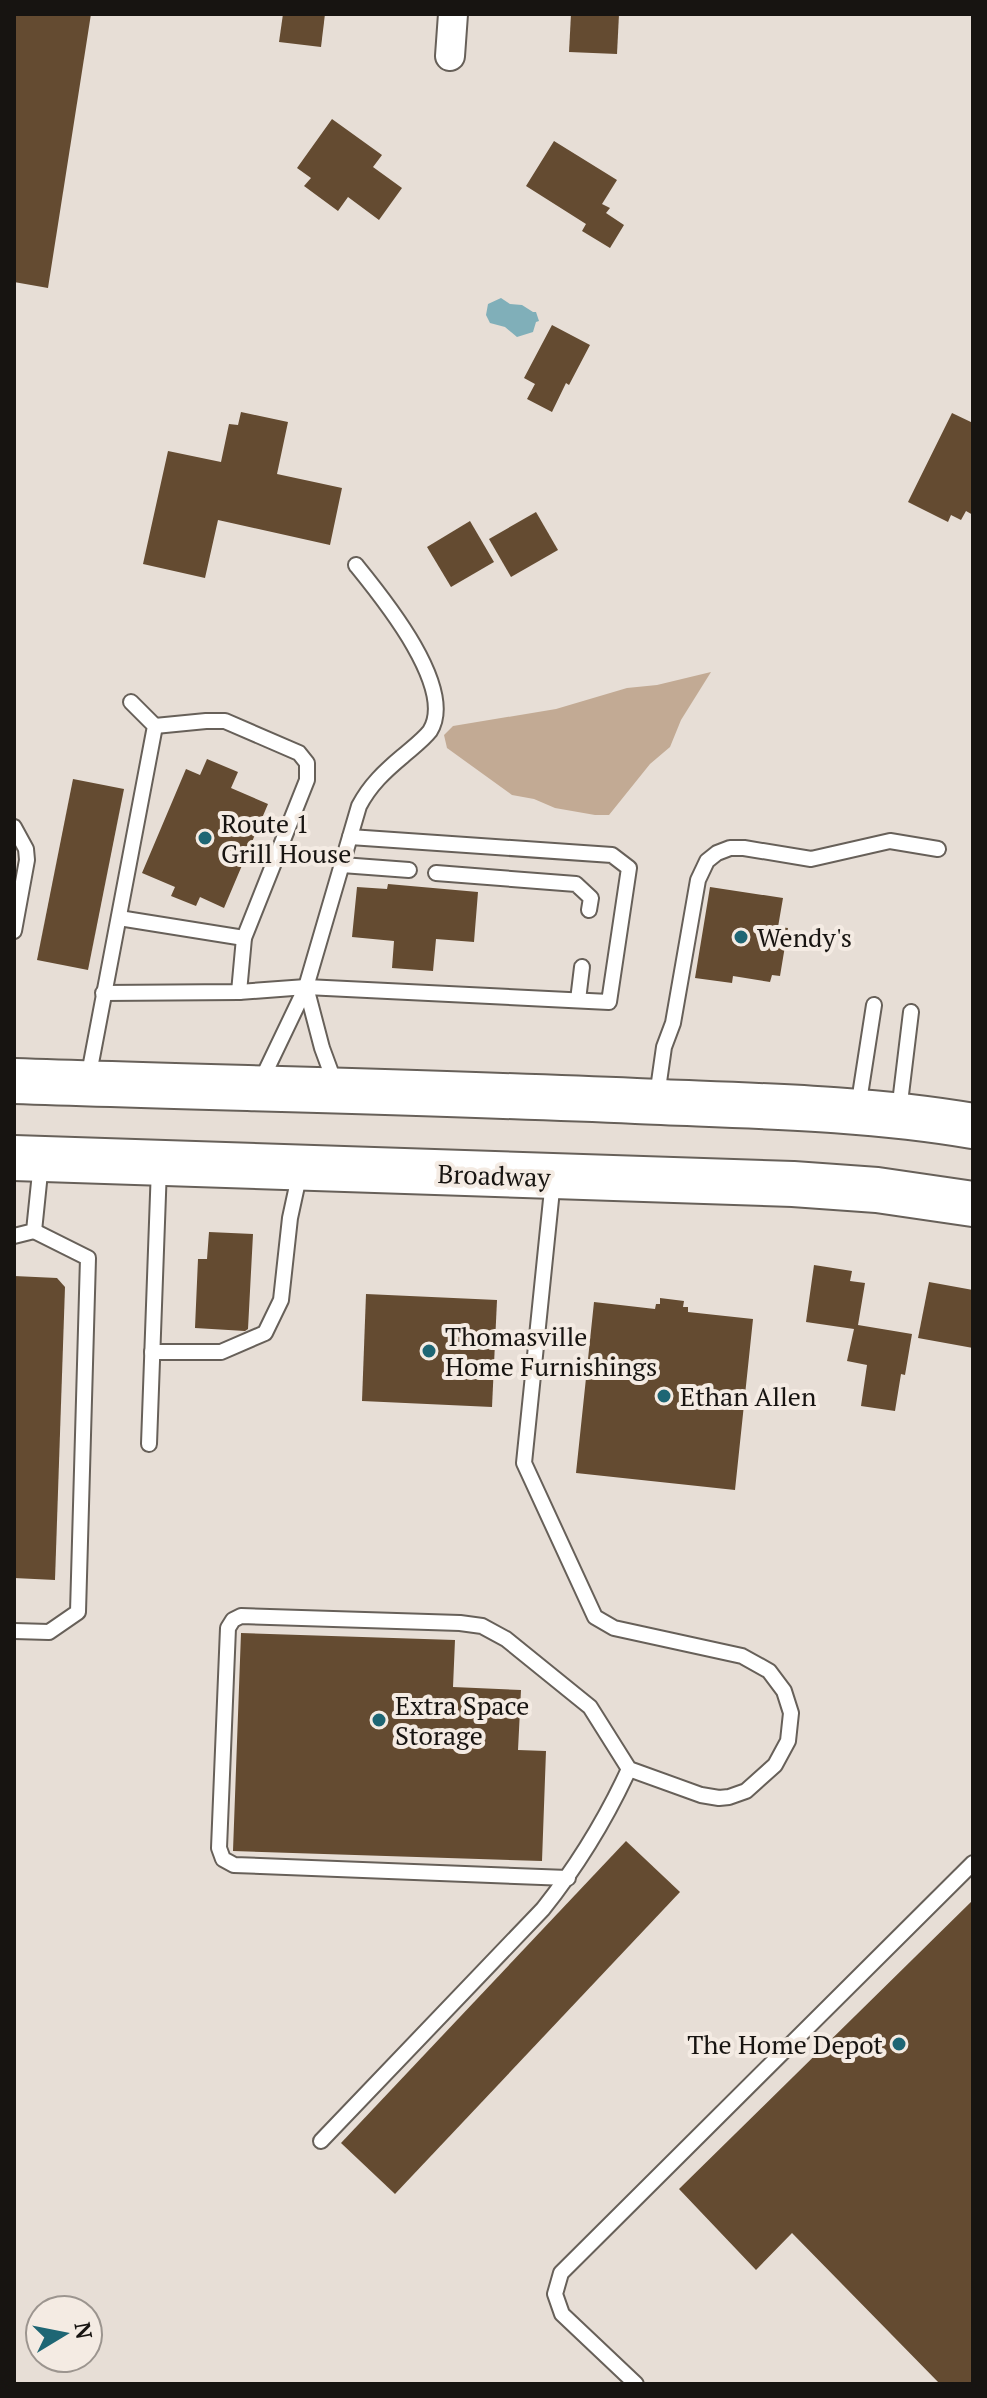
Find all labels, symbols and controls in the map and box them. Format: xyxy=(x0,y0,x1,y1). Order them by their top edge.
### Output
place label: Route 1 Grill House xyxy=(221,806,351,870)
marker: Route 1 Grill House xyxy=(196,829,214,847)
place label: Wendy's xyxy=(757,920,852,954)
marker: Wendy's xyxy=(732,928,750,946)
street label: Broadway xyxy=(437,1156,552,1194)
place label: Thomasville Home Furnishings xyxy=(445,1319,657,1383)
marker: Thomasville Home Furnishings xyxy=(420,1342,438,1360)
place label: Ethan Allen xyxy=(680,1379,816,1413)
marker: Ethan Allen xyxy=(655,1387,673,1405)
place label: Extra Space Storage xyxy=(395,1688,529,1752)
marker: Extra Space Storage xyxy=(370,1711,388,1729)
place label: The Home Depot xyxy=(687,2027,883,2061)
marker: The Home Depot xyxy=(890,2035,908,2053)
north arrow xyxy=(24,2294,104,2374)
text: N xyxy=(68,2320,100,2341)

